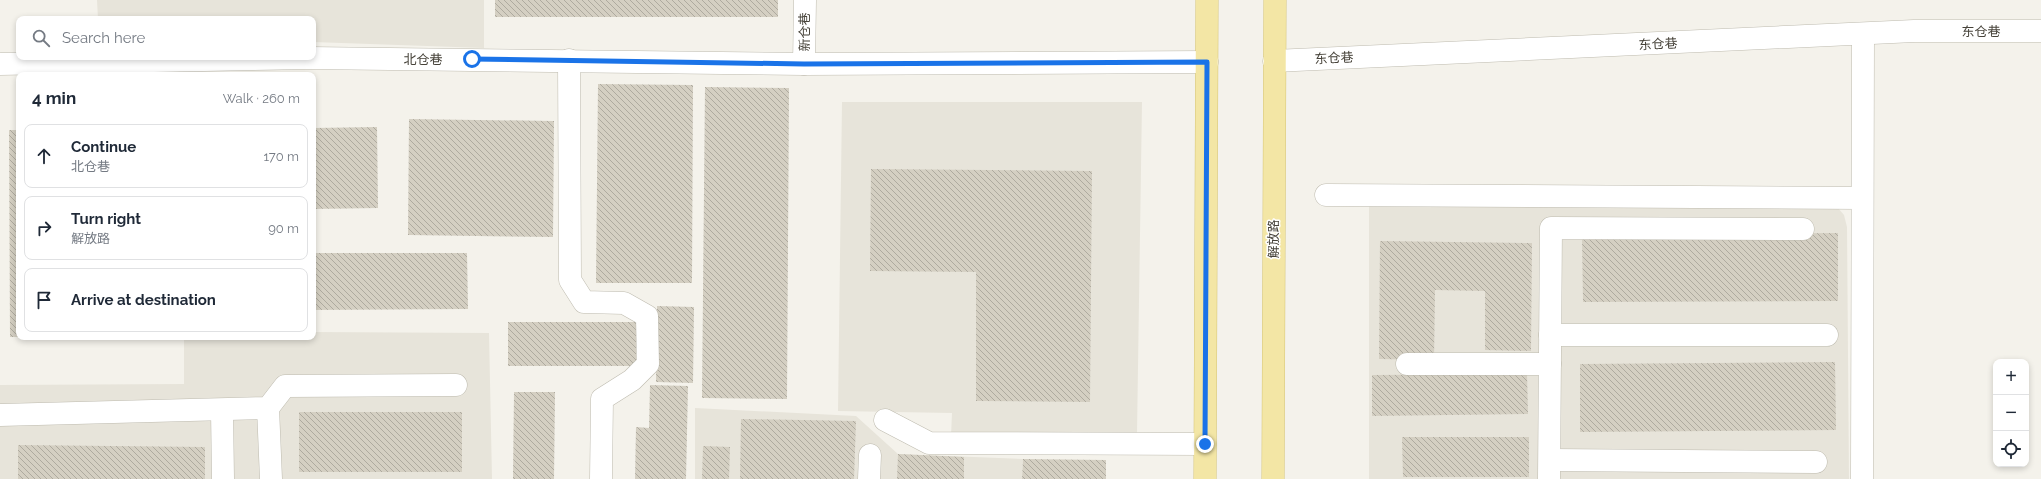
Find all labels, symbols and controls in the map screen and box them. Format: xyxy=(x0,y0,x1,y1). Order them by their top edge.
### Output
street label: 新仓巷 xyxy=(797,12,812,52)
search box xyxy=(16,16,316,60)
street label: 东仓巷 xyxy=(1961,24,2001,39)
icon: search xyxy=(30,27,52,49)
text: Search here xyxy=(62,29,145,47)
street label: 东仓巷 xyxy=(1638,35,1678,53)
street label: 东仓巷 xyxy=(1314,49,1354,67)
route start xyxy=(463,50,481,68)
street label: 北仓巷 xyxy=(403,52,443,67)
text: 4 min xyxy=(32,88,76,108)
text: Walk · 260 m xyxy=(223,91,300,106)
text: Continue xyxy=(71,138,136,156)
icon: ahead xyxy=(33,145,55,167)
text: 170 m xyxy=(263,149,299,164)
text: 北仓巷 xyxy=(71,159,110,174)
text: Turn right xyxy=(71,210,141,228)
icon: right xyxy=(33,217,55,239)
street label: 解放路 xyxy=(1266,219,1281,259)
text: 90 m xyxy=(268,221,299,236)
text: 解放路 xyxy=(71,231,110,246)
icon: arrive xyxy=(33,289,55,311)
text: Arrive at destination xyxy=(71,291,216,309)
map controls xyxy=(1993,359,2029,467)
button: + xyxy=(1993,359,2029,395)
button: − xyxy=(1993,395,2029,431)
button: locate xyxy=(1993,431,2029,467)
route end xyxy=(1196,435,1214,453)

